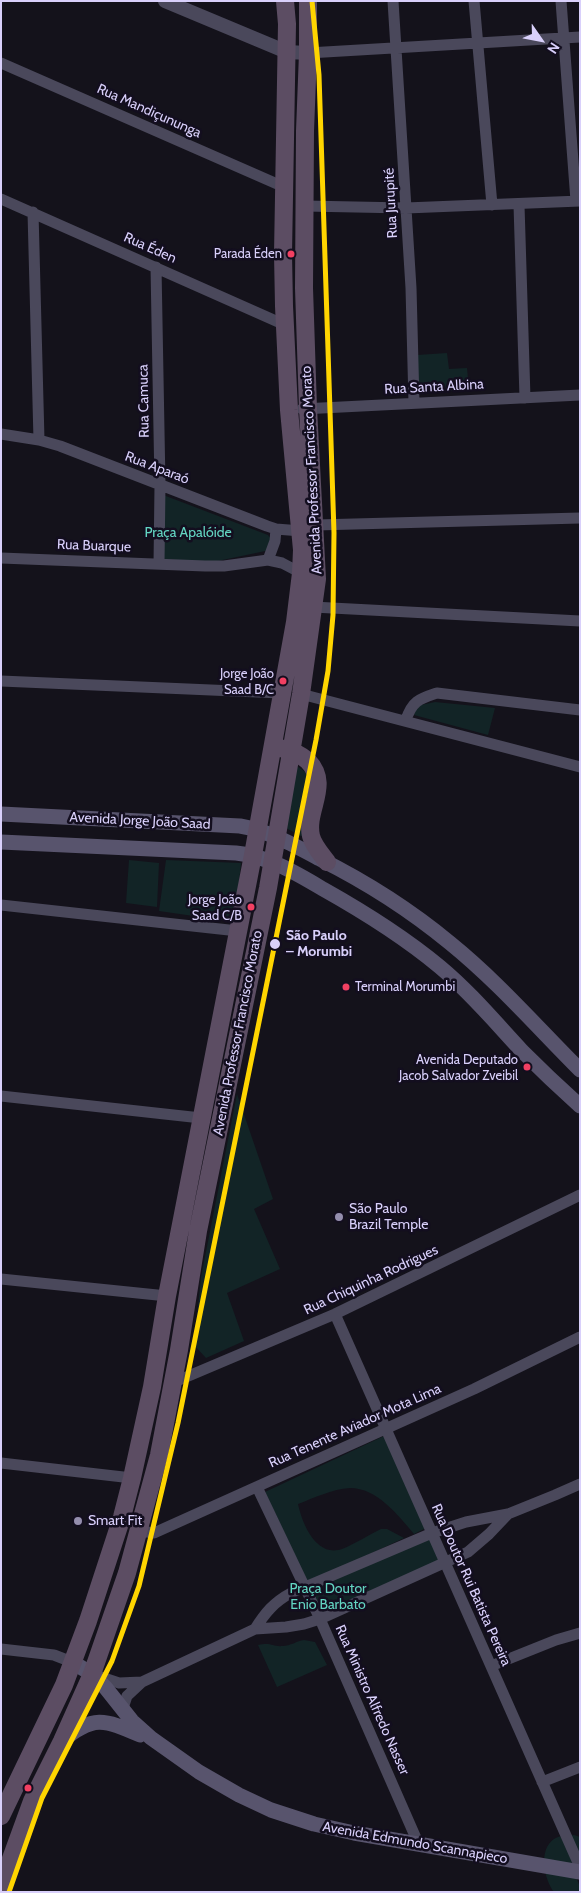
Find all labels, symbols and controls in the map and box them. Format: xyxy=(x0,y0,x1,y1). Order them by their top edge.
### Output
north arrow xyxy=(516,15,566,65)
text: N xyxy=(543,39,564,57)
street label: Rua Mandiçununga xyxy=(94,80,204,142)
street label: Rua Jurupité xyxy=(381,167,401,239)
street label: Rua Éden xyxy=(121,229,179,267)
place label: Parada Éden xyxy=(214,246,282,262)
marker: Parada Éden xyxy=(286,249,296,259)
street label: Rua Camuca xyxy=(135,364,153,438)
street label: Avenida Professor Francisco Morato xyxy=(298,365,326,575)
street label: Rua Santa Albina xyxy=(384,376,484,398)
street label: Rua Aparaó xyxy=(123,448,191,488)
park label: Praça Apalóide xyxy=(144,525,232,541)
street label: Rua Buarque xyxy=(57,536,131,556)
place label: Jorge João Saad B/C xyxy=(220,666,274,697)
marker: Jorge João Saad B/C xyxy=(278,676,288,686)
street label: Avenida Jorge João Saad xyxy=(69,809,211,833)
place label: Jorge João Saad C/B xyxy=(188,892,242,923)
marker: Jorge João Saad C/B xyxy=(246,902,256,912)
place label: São Paulo – Morumbi xyxy=(286,928,352,960)
street label: Avenida Professor Francisco Morato xyxy=(210,929,266,1137)
marker: São Paulo – Morumbi xyxy=(268,937,282,951)
place label: Terminal Morumbi xyxy=(355,979,455,995)
marker: Terminal Morumbi xyxy=(341,982,351,992)
place label: Avenida Deputado Jacob Salvador Zveibil xyxy=(399,1052,518,1083)
marker: Avenida Deputado Jacob Salvador Zveibil xyxy=(522,1062,532,1072)
place label: São Paulo Brazil Temple xyxy=(349,1201,428,1234)
marker: São Paulo Brazil Temple xyxy=(333,1211,345,1223)
street label: Rua Chiquinha Rodrigues xyxy=(301,1241,441,1319)
street label: Rua Tenente Aviador Mota Lima xyxy=(266,1380,444,1472)
street label: Rua Doutor Rui Batista Pereira xyxy=(428,1501,514,1669)
place label: Smart Fit xyxy=(88,1513,142,1529)
marker: Smart Fit xyxy=(72,1515,84,1527)
park label: Praça Doutor Enio Barbato xyxy=(289,1581,367,1614)
street label: Rua Ministro Alfredo Nasser xyxy=(331,1622,413,1778)
unlabelled marker xyxy=(23,1783,33,1793)
street label: Avenida Edmundo Scannapieco xyxy=(321,1818,509,1868)

